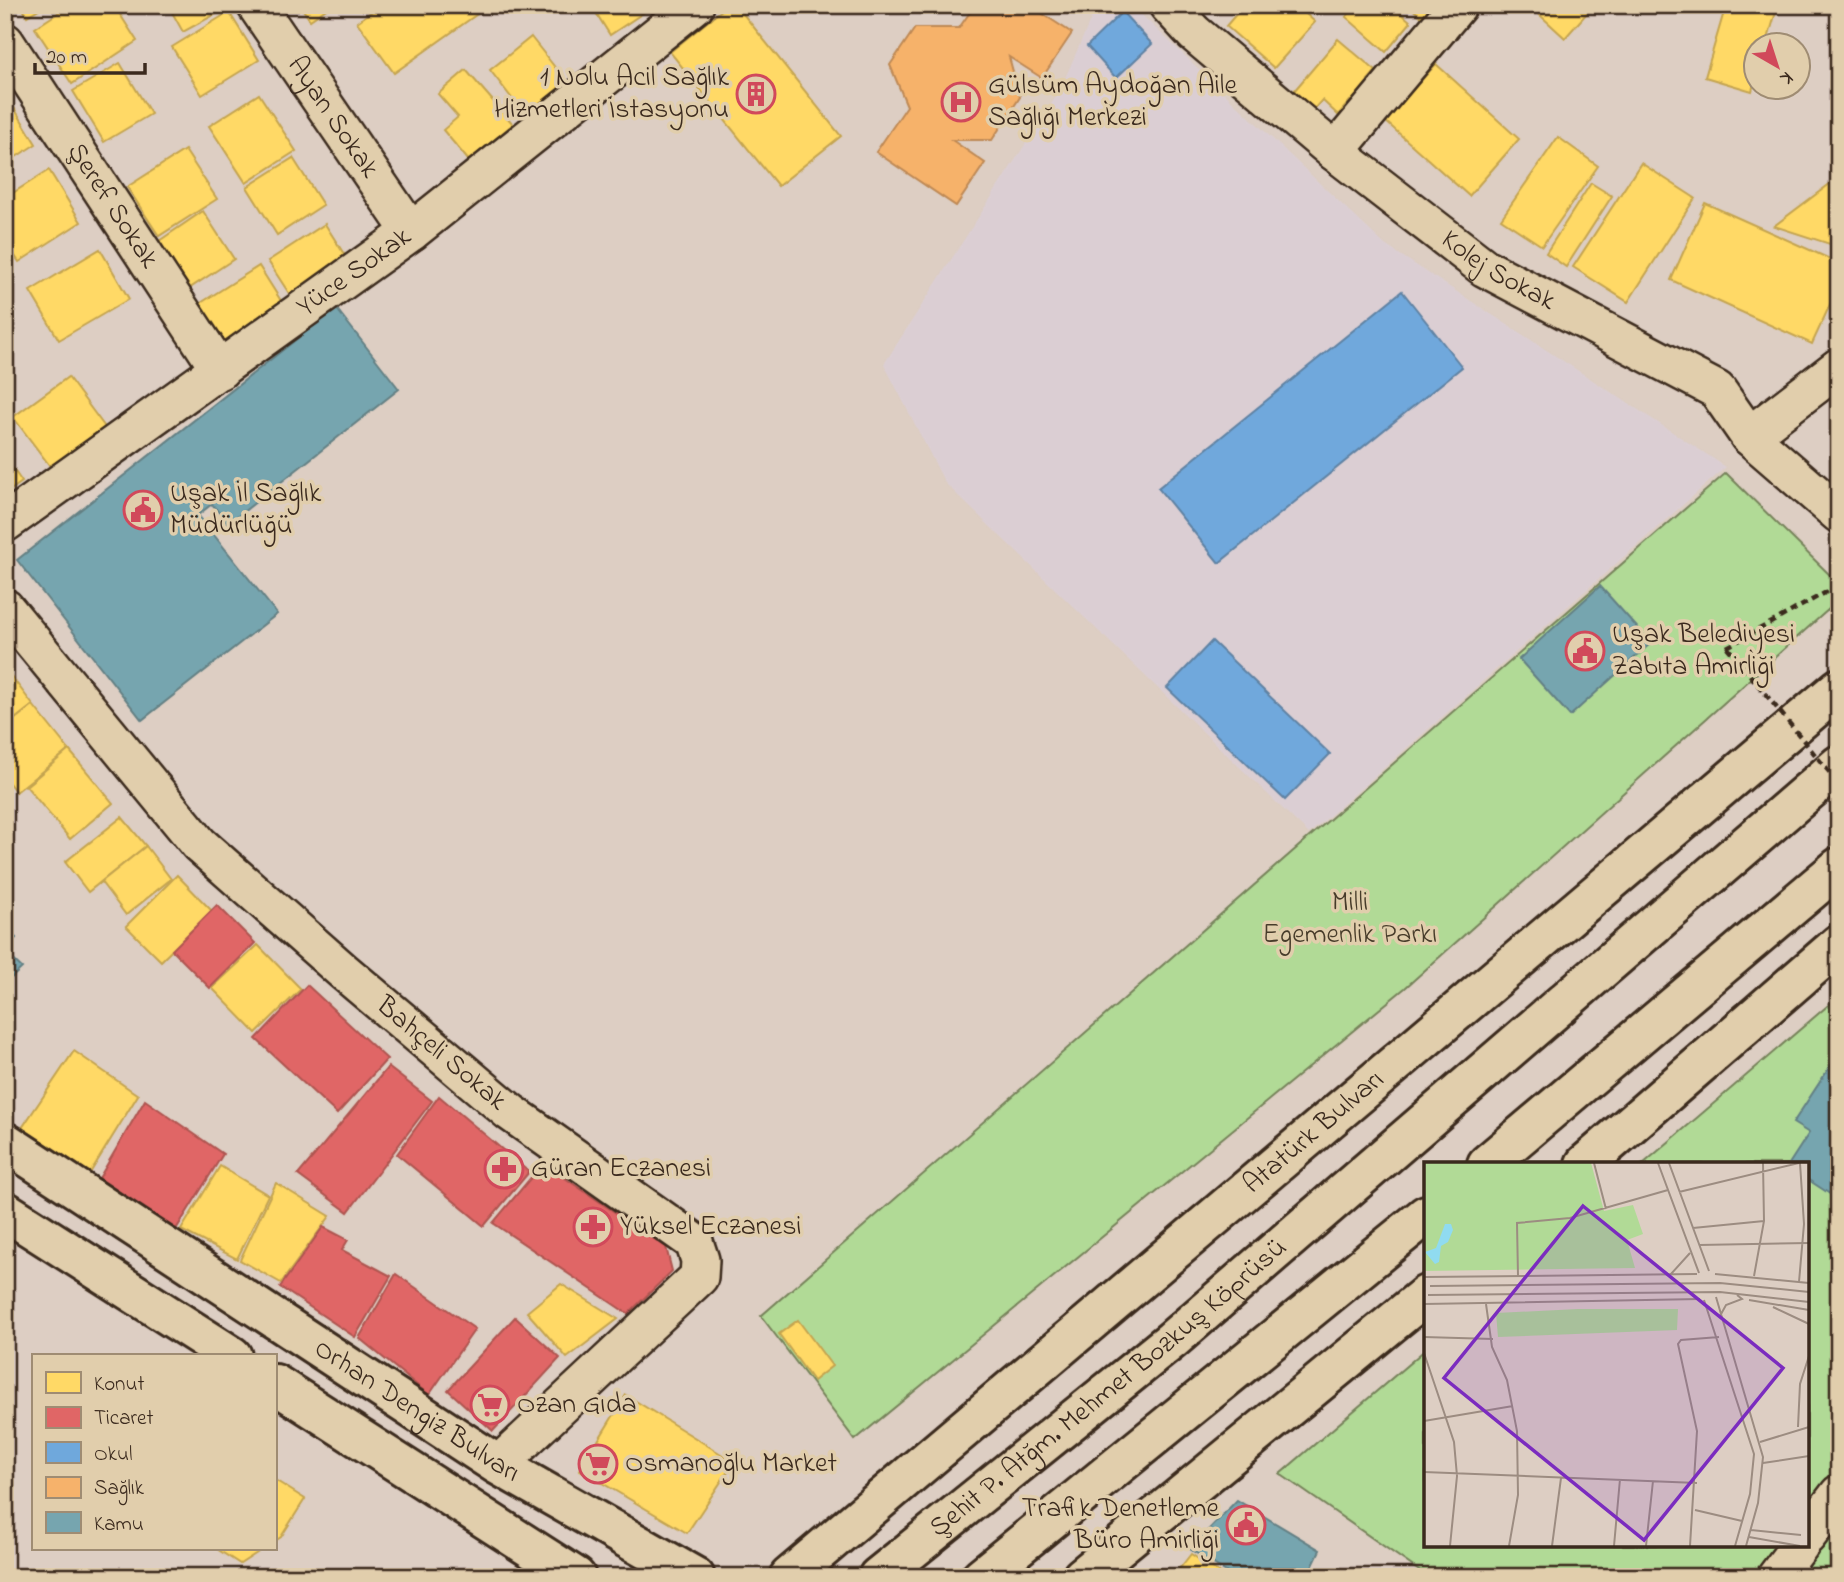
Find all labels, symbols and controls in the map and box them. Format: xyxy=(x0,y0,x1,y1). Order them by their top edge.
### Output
scale bar xyxy=(35,32,145,76)
north arrow xyxy=(1742,32,1812,102)
text: 20 m xyxy=(46,43,87,73)
street label: Ayan Sokak xyxy=(276,48,390,187)
place label: 1 Nolu Acil Sağlık Hizmetleri İstasyonu xyxy=(494,58,730,131)
text: K xyxy=(1773,64,1798,91)
place label: Gülsüm Aydoğan Aile Sağlığı Merkezi xyxy=(988,66,1238,139)
building icon: 1 Nolu Acil Sağlık Hizmetleri İstasyonu xyxy=(735,73,777,115)
hospital icon: Gülsüm Aydoğan Aile Sağlığı Merkezi xyxy=(940,81,982,123)
street label: Şeref Sokak xyxy=(56,135,169,278)
street label: Yüce Sokak xyxy=(289,217,421,328)
street label: Kolej Sokak xyxy=(1432,220,1563,322)
place label: Uşak İl Sağlık Müdürlüğü xyxy=(170,474,322,547)
public building icon: Uşak İl Sağlık Müdürlüğü xyxy=(122,489,164,531)
place label: Uşak Belediyesi Zabıta Amirliği xyxy=(1612,615,1795,688)
public building icon: Uşak Belediyesi Zabıta Amirliği xyxy=(1564,630,1606,672)
park label: Milli Egemenlik Parkı xyxy=(1263,883,1437,956)
street label: Bahçeli Sokak xyxy=(366,986,516,1122)
street label: Atatürk Bulvarı xyxy=(1234,1060,1394,1204)
pharmacy icon: Güran Eczanesi xyxy=(483,1148,525,1190)
place label: Güran Eczanesi xyxy=(531,1149,711,1190)
inset map xyxy=(1424,1162,1809,1547)
pharmacy icon: Yüksel Eczanesi xyxy=(572,1206,614,1248)
place label: Yüksel Eczanesi xyxy=(620,1207,801,1248)
street label: Şehit P. Atğm. Mehmet Bozkuş Köprüsü xyxy=(921,1229,1297,1548)
street label: Orhan Dengiz Bulvarı xyxy=(305,1329,527,1494)
legend xyxy=(32,1354,276,1550)
text: Konut xyxy=(94,1370,144,1400)
supermarket icon: Ozan Gıda xyxy=(469,1384,511,1426)
place label: Ozan Gıda xyxy=(517,1385,637,1426)
text: Ticaret xyxy=(94,1404,153,1434)
text: Okul xyxy=(94,1440,132,1470)
supermarket icon: Osmanoğlu Market xyxy=(577,1443,619,1485)
place label: Osmanoğlu Market xyxy=(625,1444,837,1485)
text: Sağlık xyxy=(94,1474,145,1506)
place label: Trafik Denetleme Büro Amirliği xyxy=(1021,1489,1219,1562)
public building icon: Trafik Denetleme Büro Amirliği xyxy=(1225,1504,1267,1546)
text: Kamu xyxy=(94,1510,144,1540)

